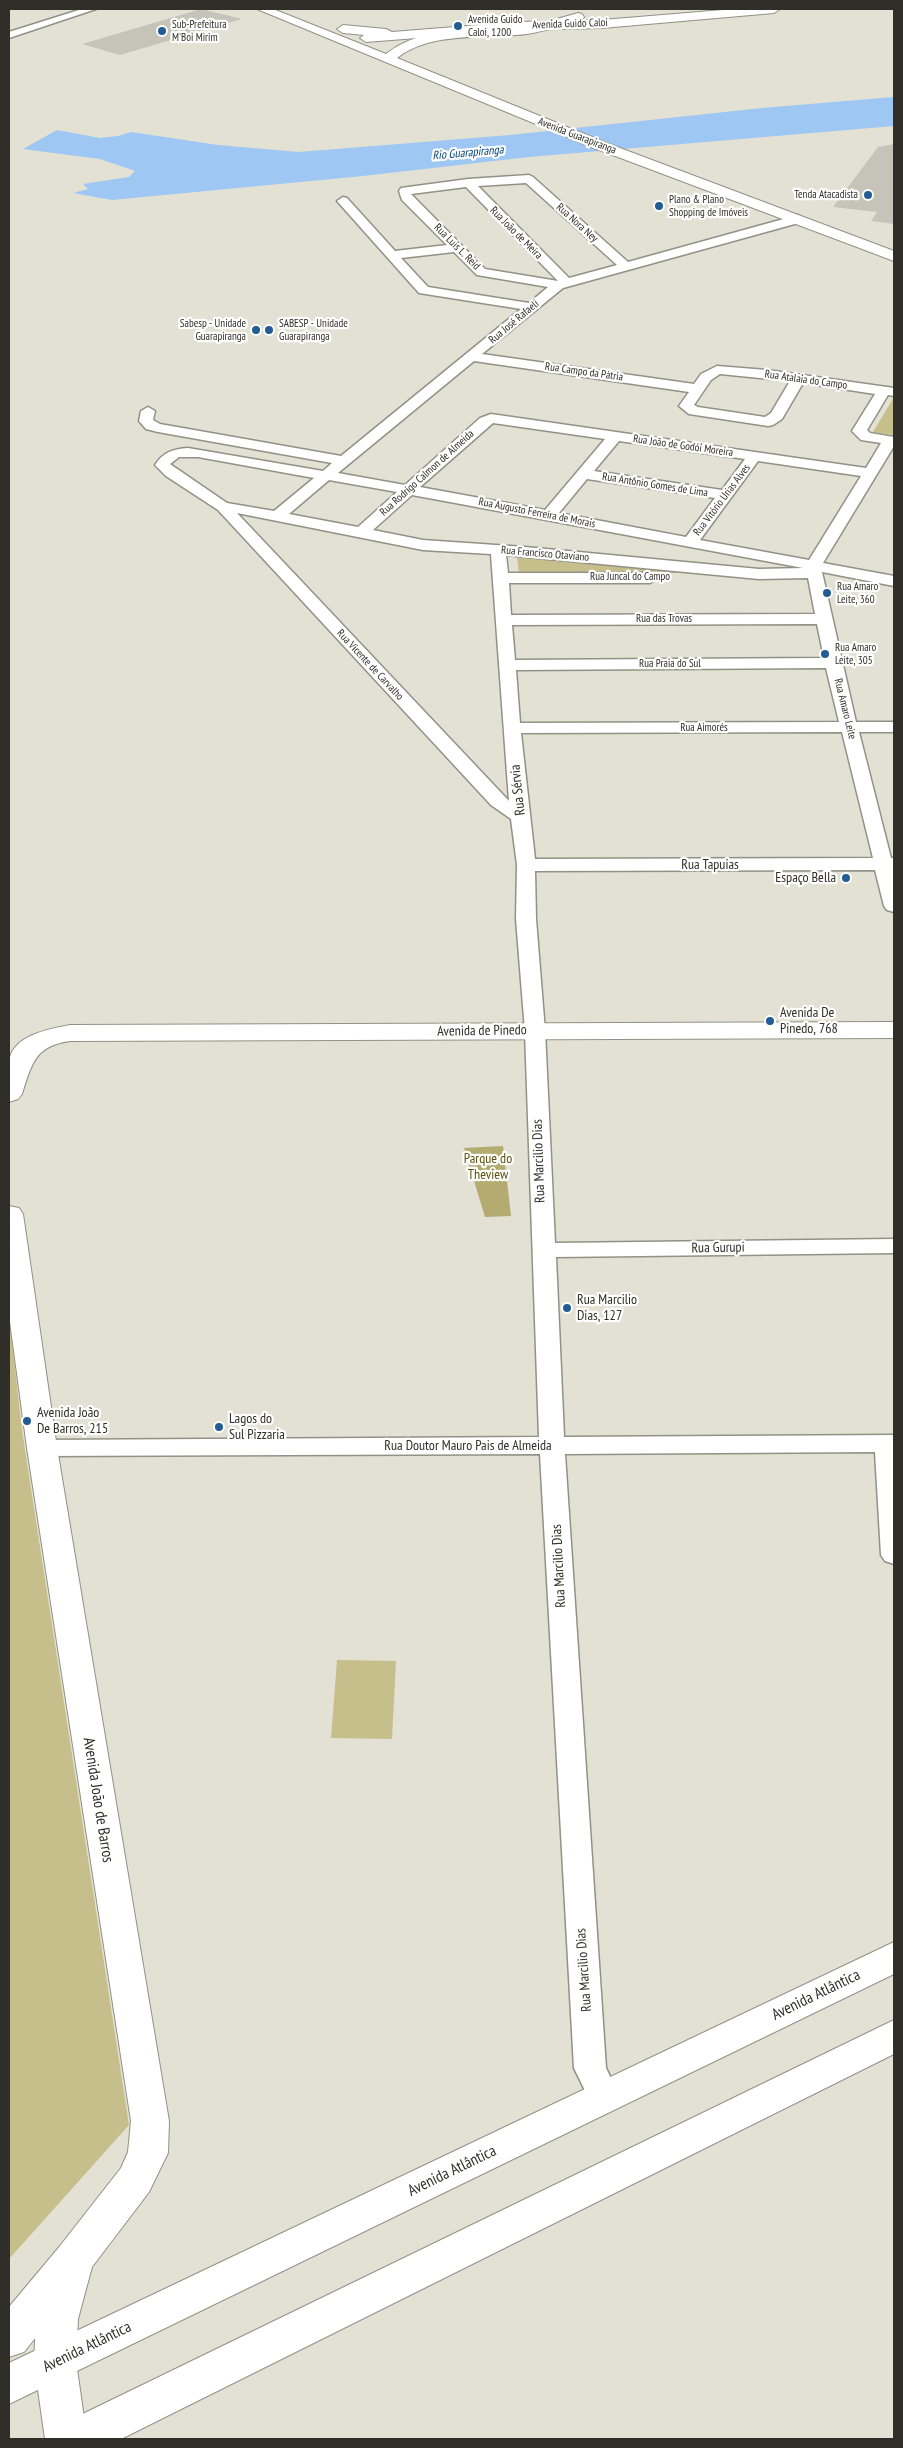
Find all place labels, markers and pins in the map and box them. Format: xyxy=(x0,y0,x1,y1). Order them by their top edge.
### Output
place label: Avenida Guido Caloi, 1200 xyxy=(468,13,522,39)
place label: Sub-Prefeitura M'Boi Mirim xyxy=(172,18,227,44)
marker: Avenida Guido Caloi, 1200 xyxy=(452,20,464,32)
marker: Sub-Prefeitura M'Boi Mirim xyxy=(156,25,168,37)
place label: Tenda Atacadista xyxy=(794,188,858,202)
marker: Tenda Atacadista xyxy=(862,189,874,201)
place label: Plano & Plano Shopping de Imóveis xyxy=(669,193,748,219)
marker: Plano & Plano Shopping de Imóveis xyxy=(653,200,665,212)
place label: Sabesp - Unidade Guarapiranga xyxy=(180,317,246,343)
place label: SABESP - Unidade Guarapiranga xyxy=(279,317,348,343)
marker: Sabesp - Unidade Guarapiranga xyxy=(250,324,262,336)
marker: SABESP - Unidade Guarapiranga xyxy=(263,324,275,336)
place label: Rua Amaro Leite, 360 xyxy=(837,580,878,606)
marker: Rua Amaro Leite, 360 xyxy=(821,587,833,599)
place label: Rua Amaro Leite, 305 xyxy=(835,641,876,667)
marker: Rua Amaro Leite, 305 xyxy=(819,648,831,660)
place label: Espaço Bella xyxy=(775,870,836,886)
marker: Espaço Bella xyxy=(840,872,852,884)
place label: Avenida De Pinedo, 768 xyxy=(780,1005,838,1038)
marker: Avenida De Pinedo, 768 xyxy=(764,1015,776,1027)
place label: Rua Marcilio Dias, 127 xyxy=(577,1292,637,1324)
marker: Rua Marcilio Dias, 127 xyxy=(561,1302,573,1314)
place label: Avenida João De Barros, 215 xyxy=(37,1405,108,1438)
place label: Lagos do Sul Pizzaria xyxy=(229,1411,285,1444)
marker: Avenida João De Barros, 215 xyxy=(21,1415,33,1427)
marker: Lagos do Sul Pizzaria xyxy=(213,1421,225,1433)

